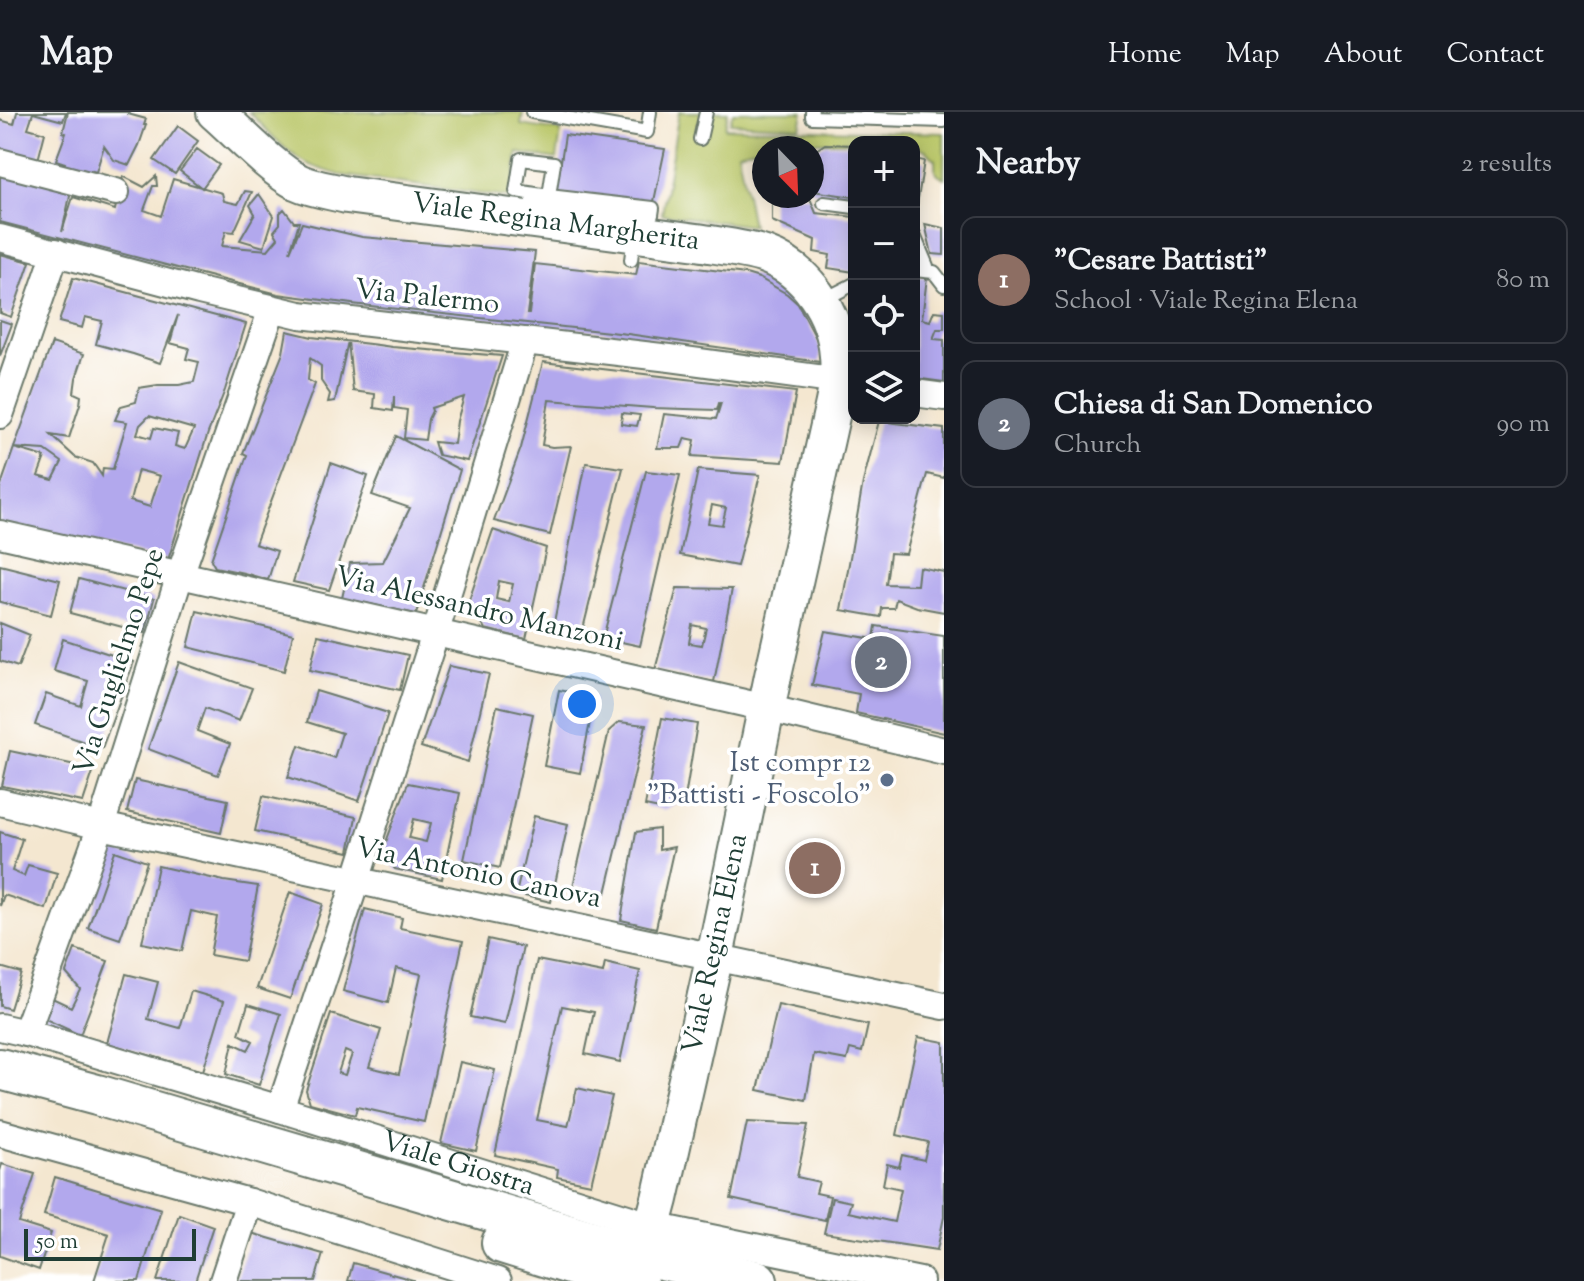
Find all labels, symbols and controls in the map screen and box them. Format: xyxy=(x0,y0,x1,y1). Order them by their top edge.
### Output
text: Map xyxy=(40,28,113,82)
text: Home xyxy=(1108,35,1182,75)
text: Map xyxy=(1226,35,1280,75)
text: About xyxy=(1324,35,1402,75)
text: Contact xyxy=(1446,35,1544,75)
north arrow xyxy=(752,136,824,208)
map controls xyxy=(848,136,920,424)
button: + xyxy=(848,136,920,208)
text: Nearby xyxy=(976,140,1081,189)
text: 2 results xyxy=(1461,146,1552,183)
street label: Viale Regina Margherita xyxy=(409,184,702,262)
button: − xyxy=(848,208,920,280)
text: "Cesare Battisti" xyxy=(1054,240,1268,283)
text: 1 xyxy=(1000,262,1008,299)
text: 80 m xyxy=(1496,262,1550,299)
street label: Via Palermo xyxy=(353,271,501,325)
button: locate xyxy=(848,280,920,352)
text: School · Viale Regina Elena xyxy=(1054,283,1358,320)
button: layers xyxy=(848,352,920,424)
text: Chiesa di San Domenico xyxy=(1054,384,1373,427)
text: 2 xyxy=(998,406,1010,443)
text: 90 m xyxy=(1497,406,1550,443)
text: Church xyxy=(1054,427,1142,464)
street label: Via Guglielmo Pepe xyxy=(64,543,176,781)
street label: Via Alessandro Manzoni xyxy=(331,557,627,663)
pin: 2 xyxy=(855,632,907,692)
your location xyxy=(562,684,602,724)
place label: Ist compr 12 "Battisti - Foscolo" xyxy=(647,744,871,816)
marker: Ist compr 12 "Battisti - Foscolo" xyxy=(878,771,896,789)
street label: Via Antonio Canova xyxy=(351,828,605,920)
street label: Viale Regina Elena xyxy=(673,830,759,1058)
pin: 1 xyxy=(789,838,841,898)
street label: Viale Giostra xyxy=(376,1122,539,1208)
scale bar xyxy=(24,1225,196,1261)
text: 50 m xyxy=(36,1227,78,1259)

